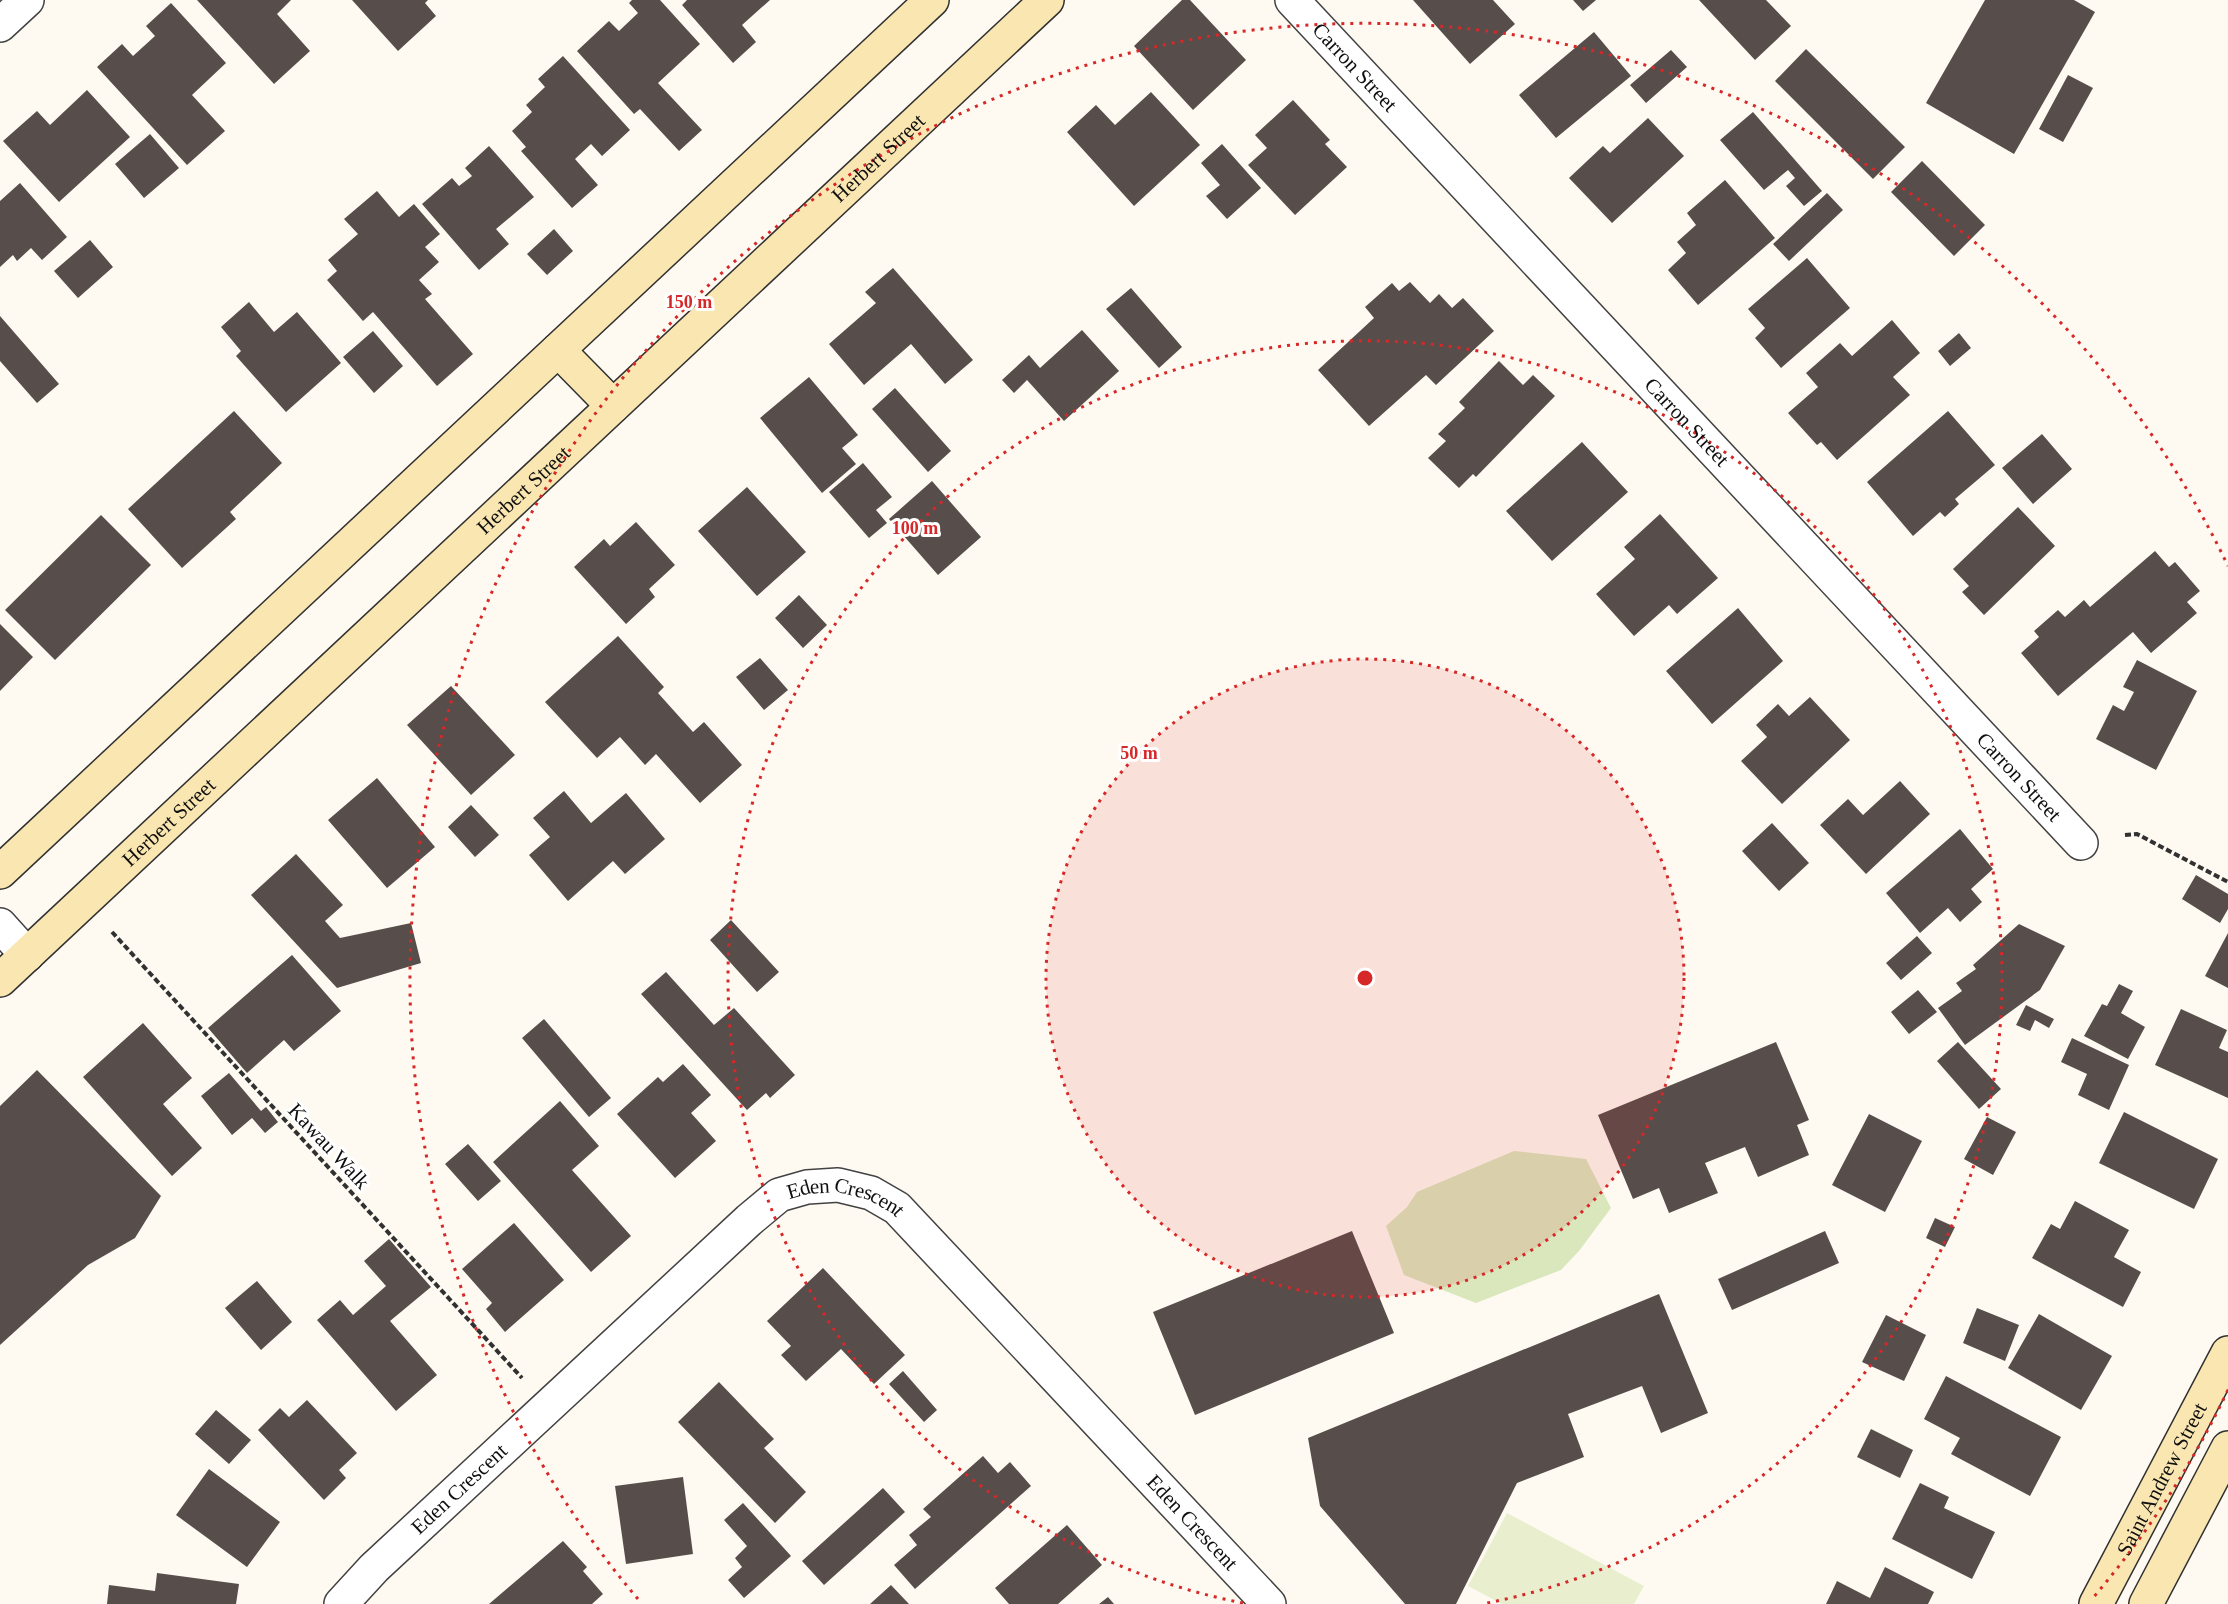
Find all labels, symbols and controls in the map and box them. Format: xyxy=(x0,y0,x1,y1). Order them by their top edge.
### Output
street label: Carron Street xyxy=(1308,18,1402,117)
street label: Herbert Street xyxy=(827,109,930,207)
text: 150 m xyxy=(666,292,712,312)
street label: Carron Street xyxy=(1640,373,1734,471)
street label: Herbert Street xyxy=(472,441,575,539)
text: 100 m xyxy=(892,518,938,538)
street label: Carron Street xyxy=(1972,728,2066,826)
text: 50 m xyxy=(1120,743,1158,763)
street label: Herbert Street xyxy=(117,773,220,871)
centre of rings xyxy=(1355,968,1375,988)
street label: Kawau Walk xyxy=(283,1098,375,1194)
street label: Eden Crescent xyxy=(784,1173,910,1221)
street label: Saint Andrew Street xyxy=(2112,1399,2212,1560)
street label: Eden Crescent xyxy=(406,1439,512,1539)
street label: Eden Crescent xyxy=(1142,1470,1243,1575)

